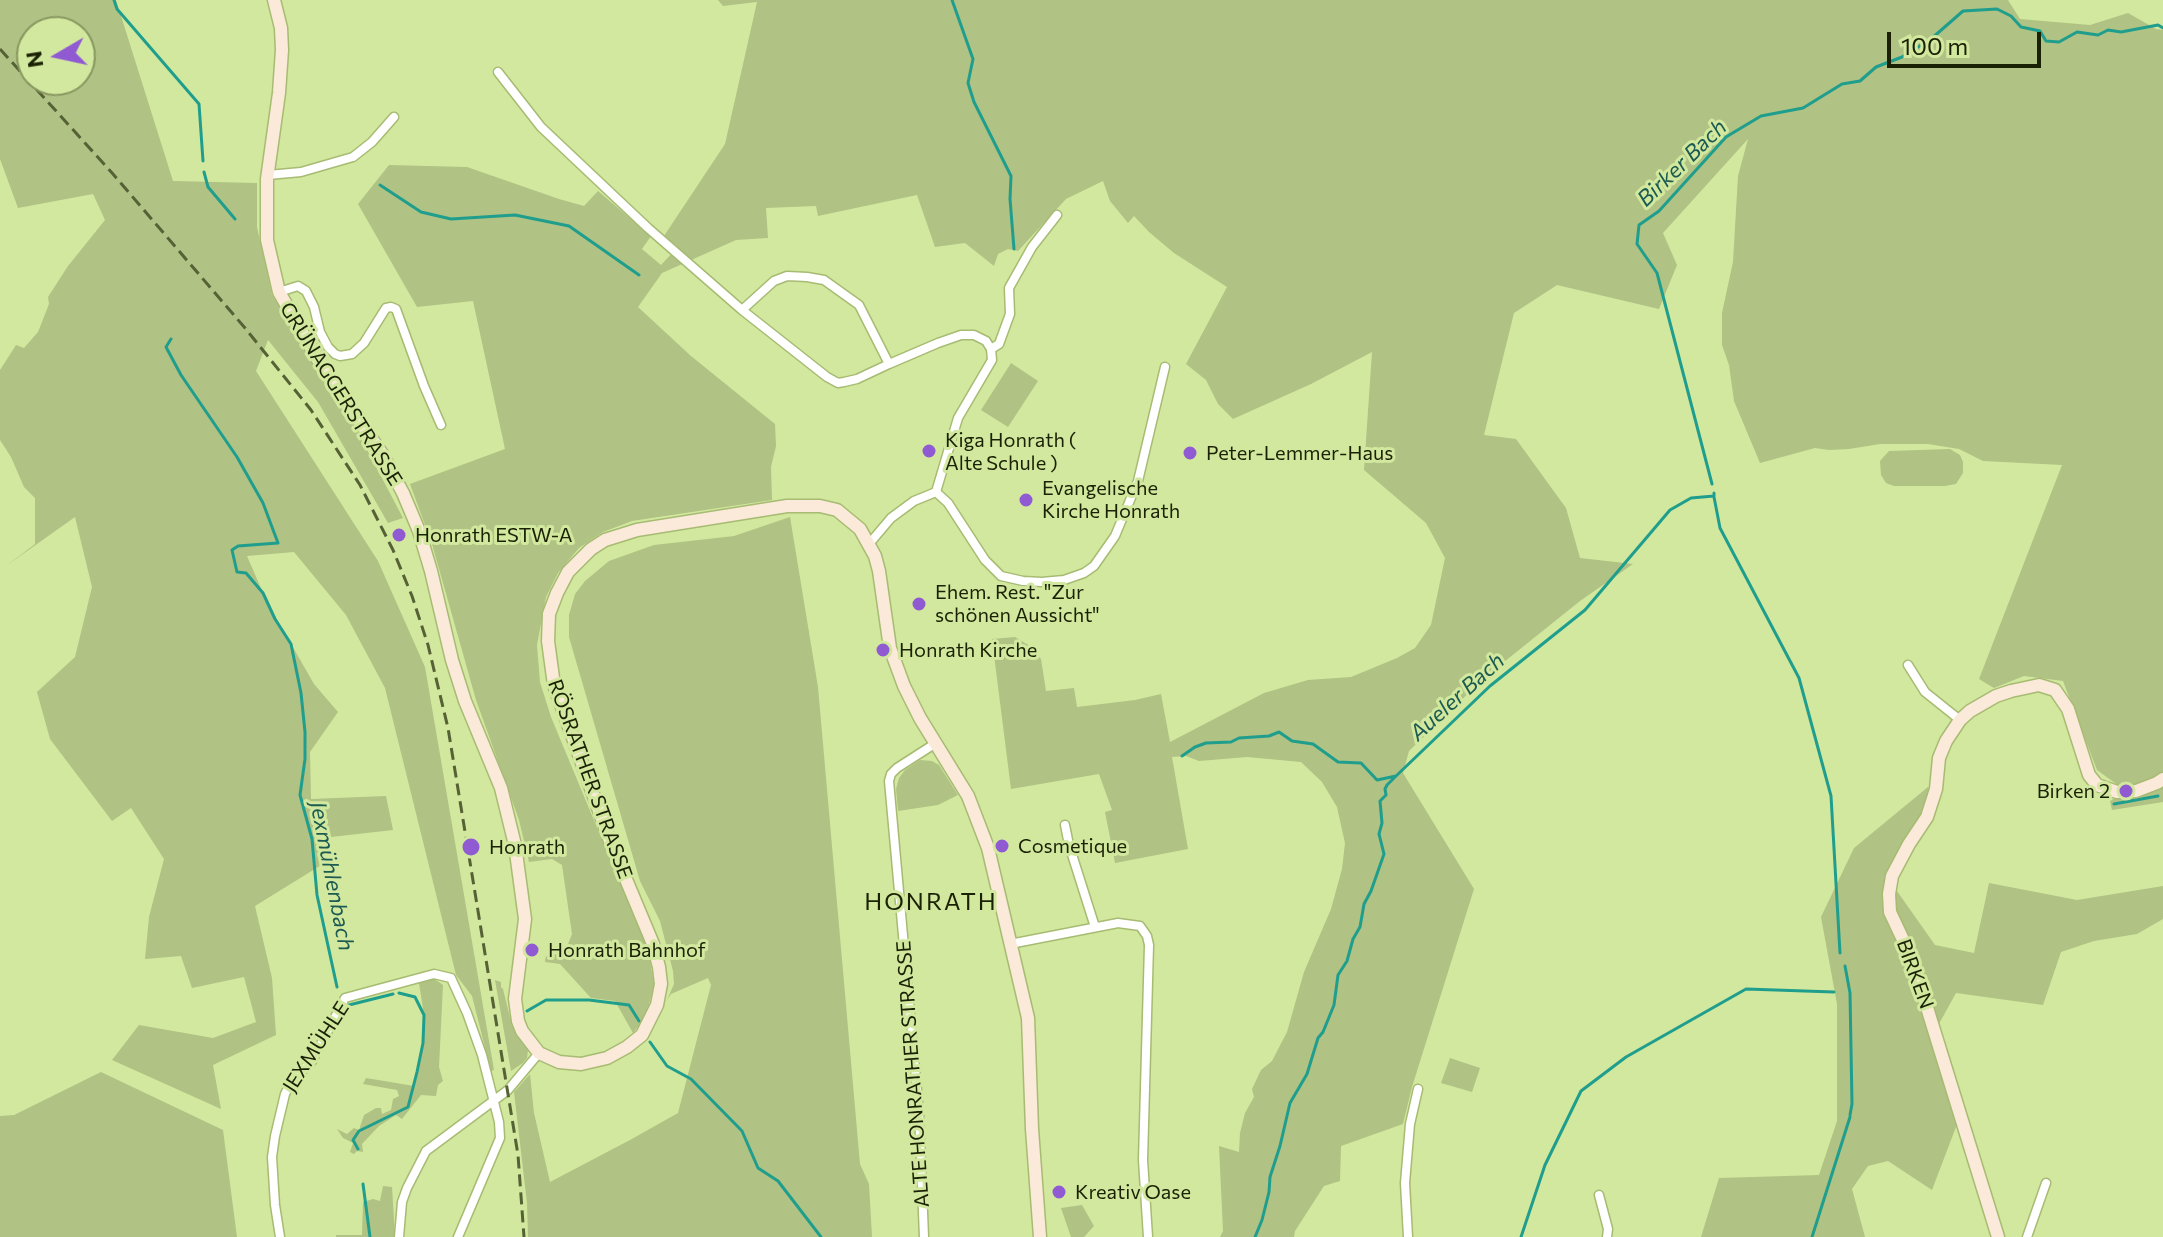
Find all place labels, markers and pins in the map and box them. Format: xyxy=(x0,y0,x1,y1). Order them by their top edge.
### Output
place label: Kiga Honrath ( Alte Schule ) xyxy=(945,428,1076,475)
place label: Peter-Lemmer-Haus xyxy=(1206,441,1393,465)
marker: Kiga Honrath ( Alte Schule ) xyxy=(920,442,938,460)
marker: Peter-Lemmer-Haus xyxy=(1181,444,1199,462)
place label: Evangelische Kirche Honrath xyxy=(1042,476,1180,523)
marker: Evangelische Kirche Honrath xyxy=(1017,491,1035,509)
place label: Honrath ESTW-A xyxy=(415,523,573,547)
marker: Honrath ESTW-A xyxy=(390,526,408,544)
place label: Ehem. Rest. "Zur schönen Aussicht" xyxy=(935,580,1100,627)
marker: Ehem. Rest. "Zur schönen Aussicht" xyxy=(910,595,928,613)
place label: Honrath Kirche xyxy=(899,638,1037,662)
marker: Honrath Kirche xyxy=(874,641,892,659)
place label: Birken 2 xyxy=(2037,779,2110,803)
marker: Birken 2 xyxy=(2117,782,2135,800)
place label: Cosmetique xyxy=(1018,834,1127,858)
place label: Honrath xyxy=(489,835,565,859)
marker: Honrath xyxy=(460,836,482,858)
marker: Cosmetique xyxy=(993,837,1011,855)
place label: Honrath Bahnhof xyxy=(548,938,706,962)
marker: Honrath Bahnhof xyxy=(523,941,541,959)
place label: Kreativ Oase xyxy=(1075,1180,1191,1204)
marker: Kreativ Oase xyxy=(1050,1183,1068,1201)

